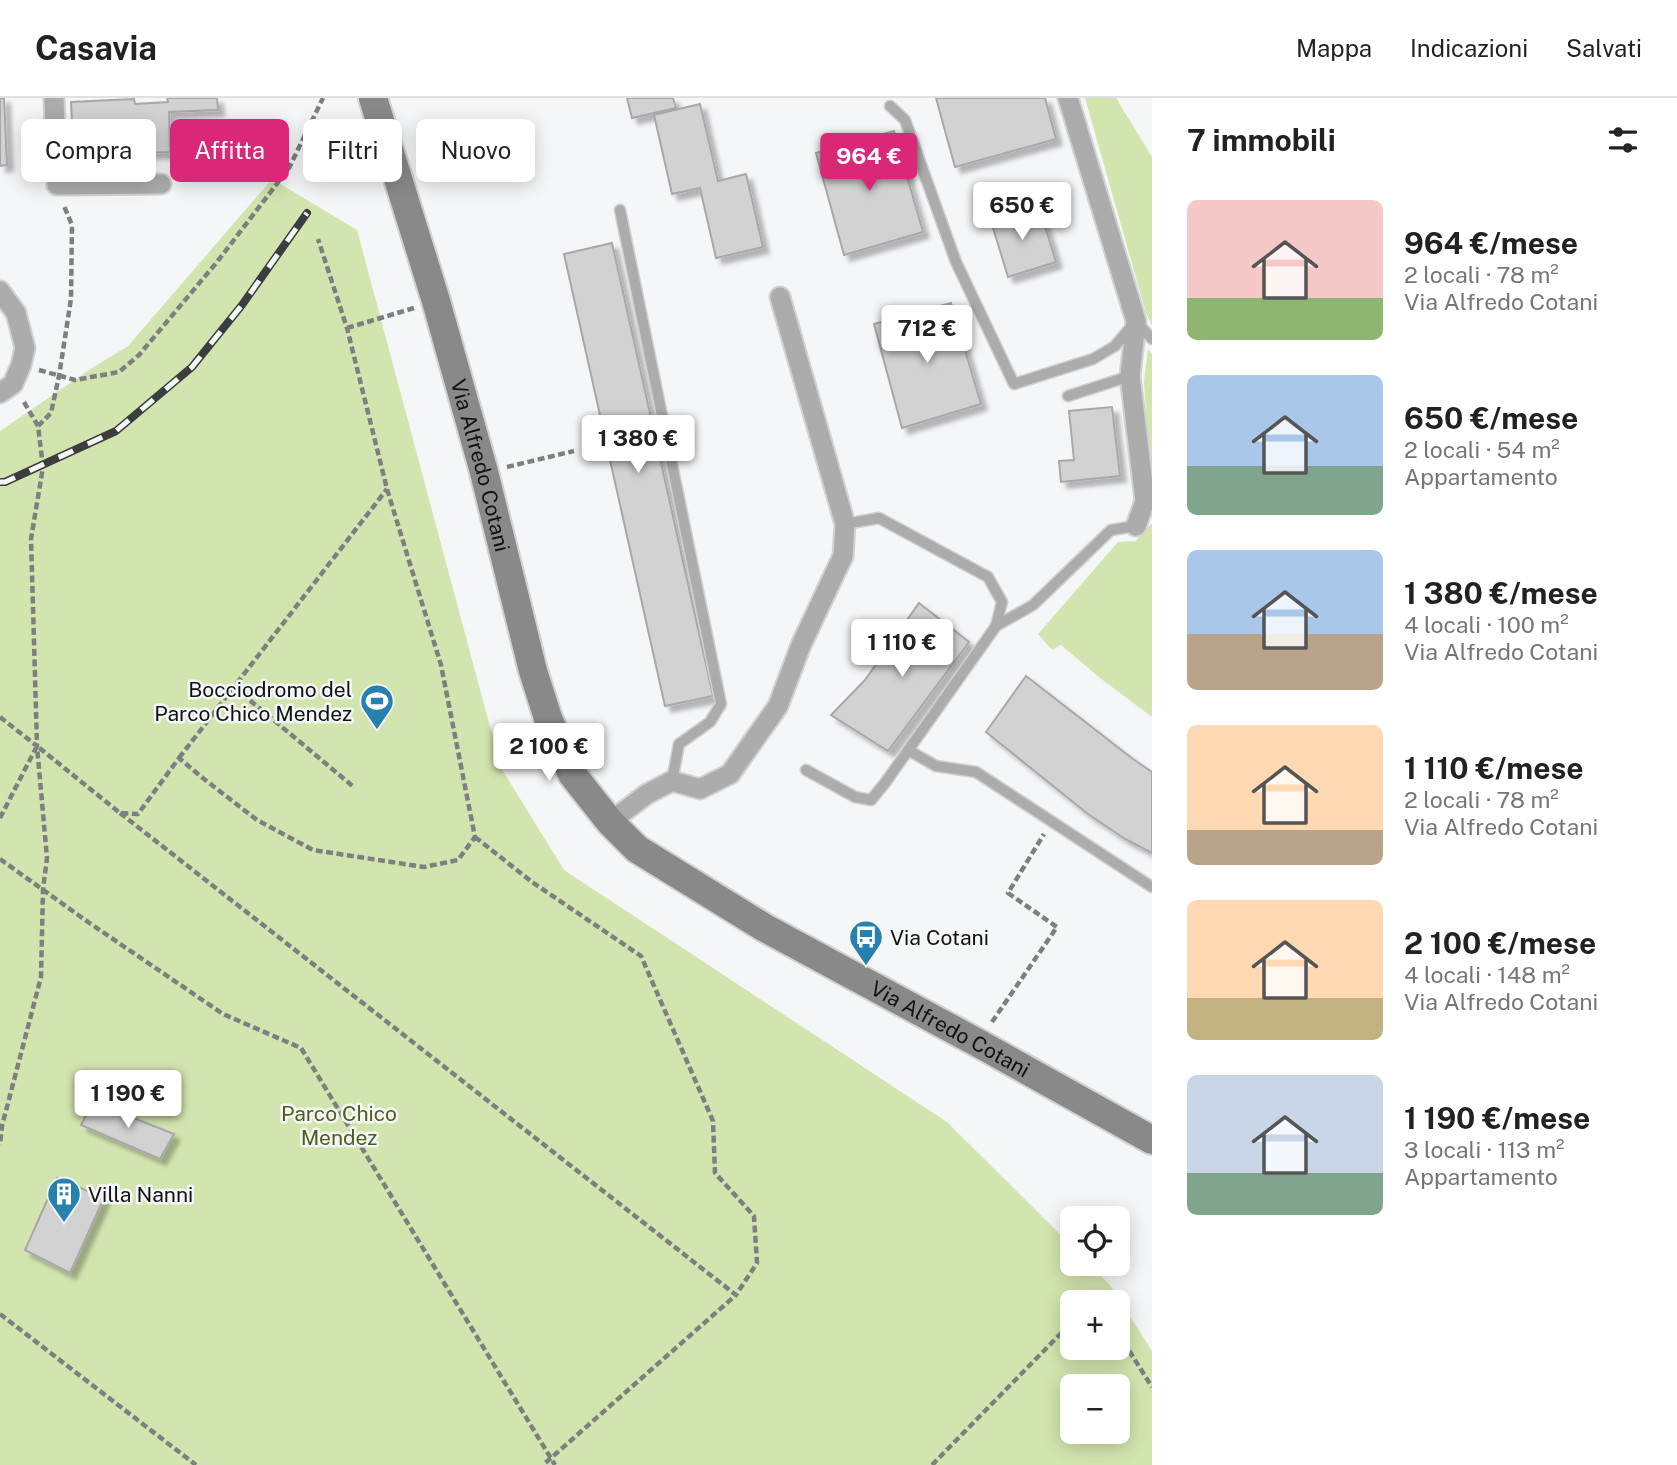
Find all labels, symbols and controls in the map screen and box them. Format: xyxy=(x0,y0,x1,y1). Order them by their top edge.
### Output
text: Casavia xyxy=(35,29,157,67)
text: Mappa xyxy=(1296,34,1372,62)
text: Indicazioni xyxy=(1410,34,1528,62)
text: Salvati xyxy=(1566,34,1642,62)
chip: Compra xyxy=(21,119,156,182)
chip: Affitta xyxy=(170,119,289,182)
chip: Filtri xyxy=(303,119,402,182)
chip: Nuovo xyxy=(416,119,535,182)
icon: filters xyxy=(1604,121,1642,159)
text: 7 immobili xyxy=(1187,122,1336,158)
pin: 964 € xyxy=(820,134,918,193)
text: 964 € xyxy=(836,142,902,169)
pin: 650 € xyxy=(973,183,1071,242)
text: 650 € xyxy=(989,191,1055,218)
text: 964 €/mese xyxy=(1404,225,1578,261)
icon: home xyxy=(1243,228,1327,312)
text: 2 locali · 78 m² xyxy=(1404,261,1559,288)
text: Via Alfredo Cotani xyxy=(1404,288,1598,315)
pin: 712 € xyxy=(878,306,976,365)
text: 712 € xyxy=(897,314,957,341)
street label: Via Alfredo Cotani xyxy=(446,376,516,554)
text: 650 €/mese xyxy=(1404,400,1578,436)
icon: home xyxy=(1243,403,1327,487)
pin: 1 380 € xyxy=(573,416,703,475)
text: 1 380 € xyxy=(598,424,678,451)
text: 2 locali · 54 m² xyxy=(1404,436,1560,463)
text: Appartamento xyxy=(1404,463,1558,490)
text: 1 380 €/mese xyxy=(1404,575,1598,611)
icon: home xyxy=(1243,578,1327,662)
text: 4 locali · 100 m² xyxy=(1404,611,1569,638)
pin: 1 110 € xyxy=(837,620,967,679)
text: 1 110 € xyxy=(867,628,937,655)
text: Via Alfredo Cotani xyxy=(1404,638,1598,665)
place label: Bocciodromo del Parco Chico Mendez xyxy=(154,677,352,726)
sports icon: Bocciodromo del Parco Chico Mendez xyxy=(358,682,396,731)
pin: 2 100 € xyxy=(484,724,614,783)
text: 2 100 € xyxy=(509,732,589,759)
text: 1 110 €/mese xyxy=(1404,750,1584,786)
icon: home xyxy=(1243,753,1327,837)
text: 2 locali · 78 m² xyxy=(1404,786,1559,813)
text: Via Alfredo Cotani xyxy=(1404,813,1598,840)
bus stop icon: Via Cotani xyxy=(847,918,885,967)
place label: Via Cotani xyxy=(890,925,989,950)
text: 2 100 €/mese xyxy=(1404,925,1596,961)
icon: home xyxy=(1243,928,1327,1012)
text: 4 locali · 148 m² xyxy=(1404,961,1570,988)
street label: Via Alfredo Cotani xyxy=(867,975,1034,1082)
text: Via Alfredo Cotani xyxy=(1404,988,1598,1015)
pin: 1 190 € xyxy=(63,1070,193,1130)
text: 1 190 € xyxy=(91,1079,165,1106)
text: 1 190 €/mese xyxy=(1404,1100,1590,1136)
park label: Parco Chico Mendez xyxy=(281,1101,397,1150)
icon: home xyxy=(1243,1103,1327,1187)
text: 3 locali · 113 m² xyxy=(1404,1136,1565,1163)
text: Appartamento xyxy=(1404,1163,1558,1190)
building icon: Villa Nanni xyxy=(45,1175,83,1224)
place label: Villa Nanni xyxy=(88,1182,193,1207)
map controls xyxy=(1060,1206,1130,1444)
button: locate xyxy=(1060,1206,1130,1276)
button: + xyxy=(1060,1290,1130,1360)
button: − xyxy=(1060,1374,1130,1444)

